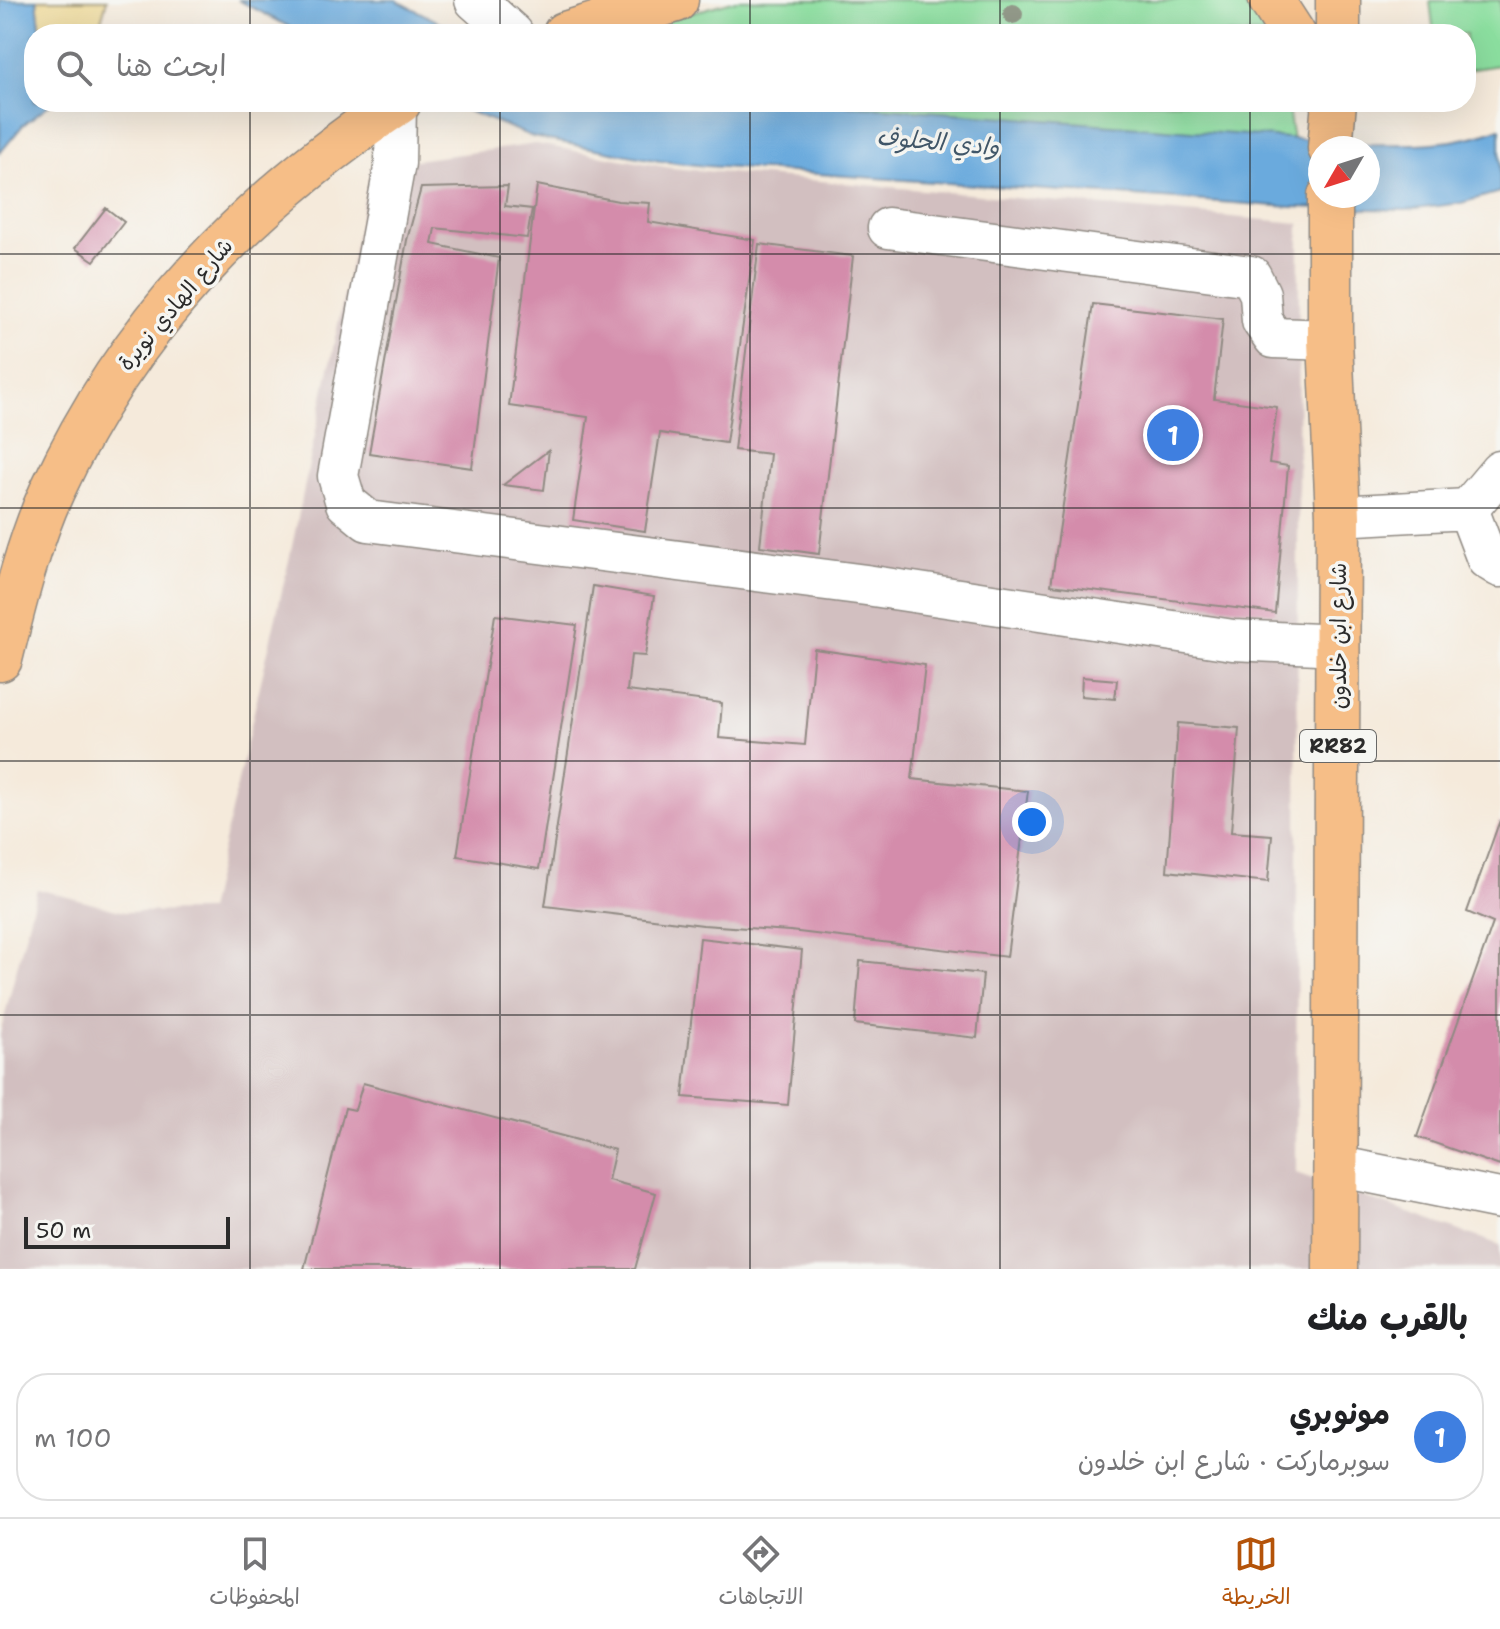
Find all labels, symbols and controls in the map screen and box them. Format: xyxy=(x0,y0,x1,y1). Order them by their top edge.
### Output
search box xyxy=(24,24,1476,112)
text: ابحث هنا xyxy=(116,45,227,86)
icon: search xyxy=(52,46,96,90)
water label: وادي الحلوف xyxy=(875,121,1001,164)
north arrow xyxy=(1308,136,1380,208)
street label: شارع الهادي نويرة xyxy=(112,232,241,378)
pin: 1 xyxy=(1147,405,1199,465)
street label: شارع ابن خلدون xyxy=(1324,563,1354,709)
road number: RR82 xyxy=(1300,730,1376,762)
your location xyxy=(1012,802,1052,842)
scale bar xyxy=(24,1213,230,1249)
text: 50 m xyxy=(36,1216,91,1245)
text: بالقرب منك xyxy=(1307,1295,1468,1341)
text: مونوبري xyxy=(1289,1393,1390,1434)
text: 100 m xyxy=(34,1420,112,1455)
text: 1 xyxy=(1434,1420,1446,1455)
text: سوبرماركت · شارع ابن خلدون xyxy=(1078,1443,1390,1478)
tab: المحفوظات xyxy=(209,1532,300,1616)
tab: الاتجاهات xyxy=(719,1532,803,1616)
tab: الخريطة xyxy=(1222,1532,1291,1616)

